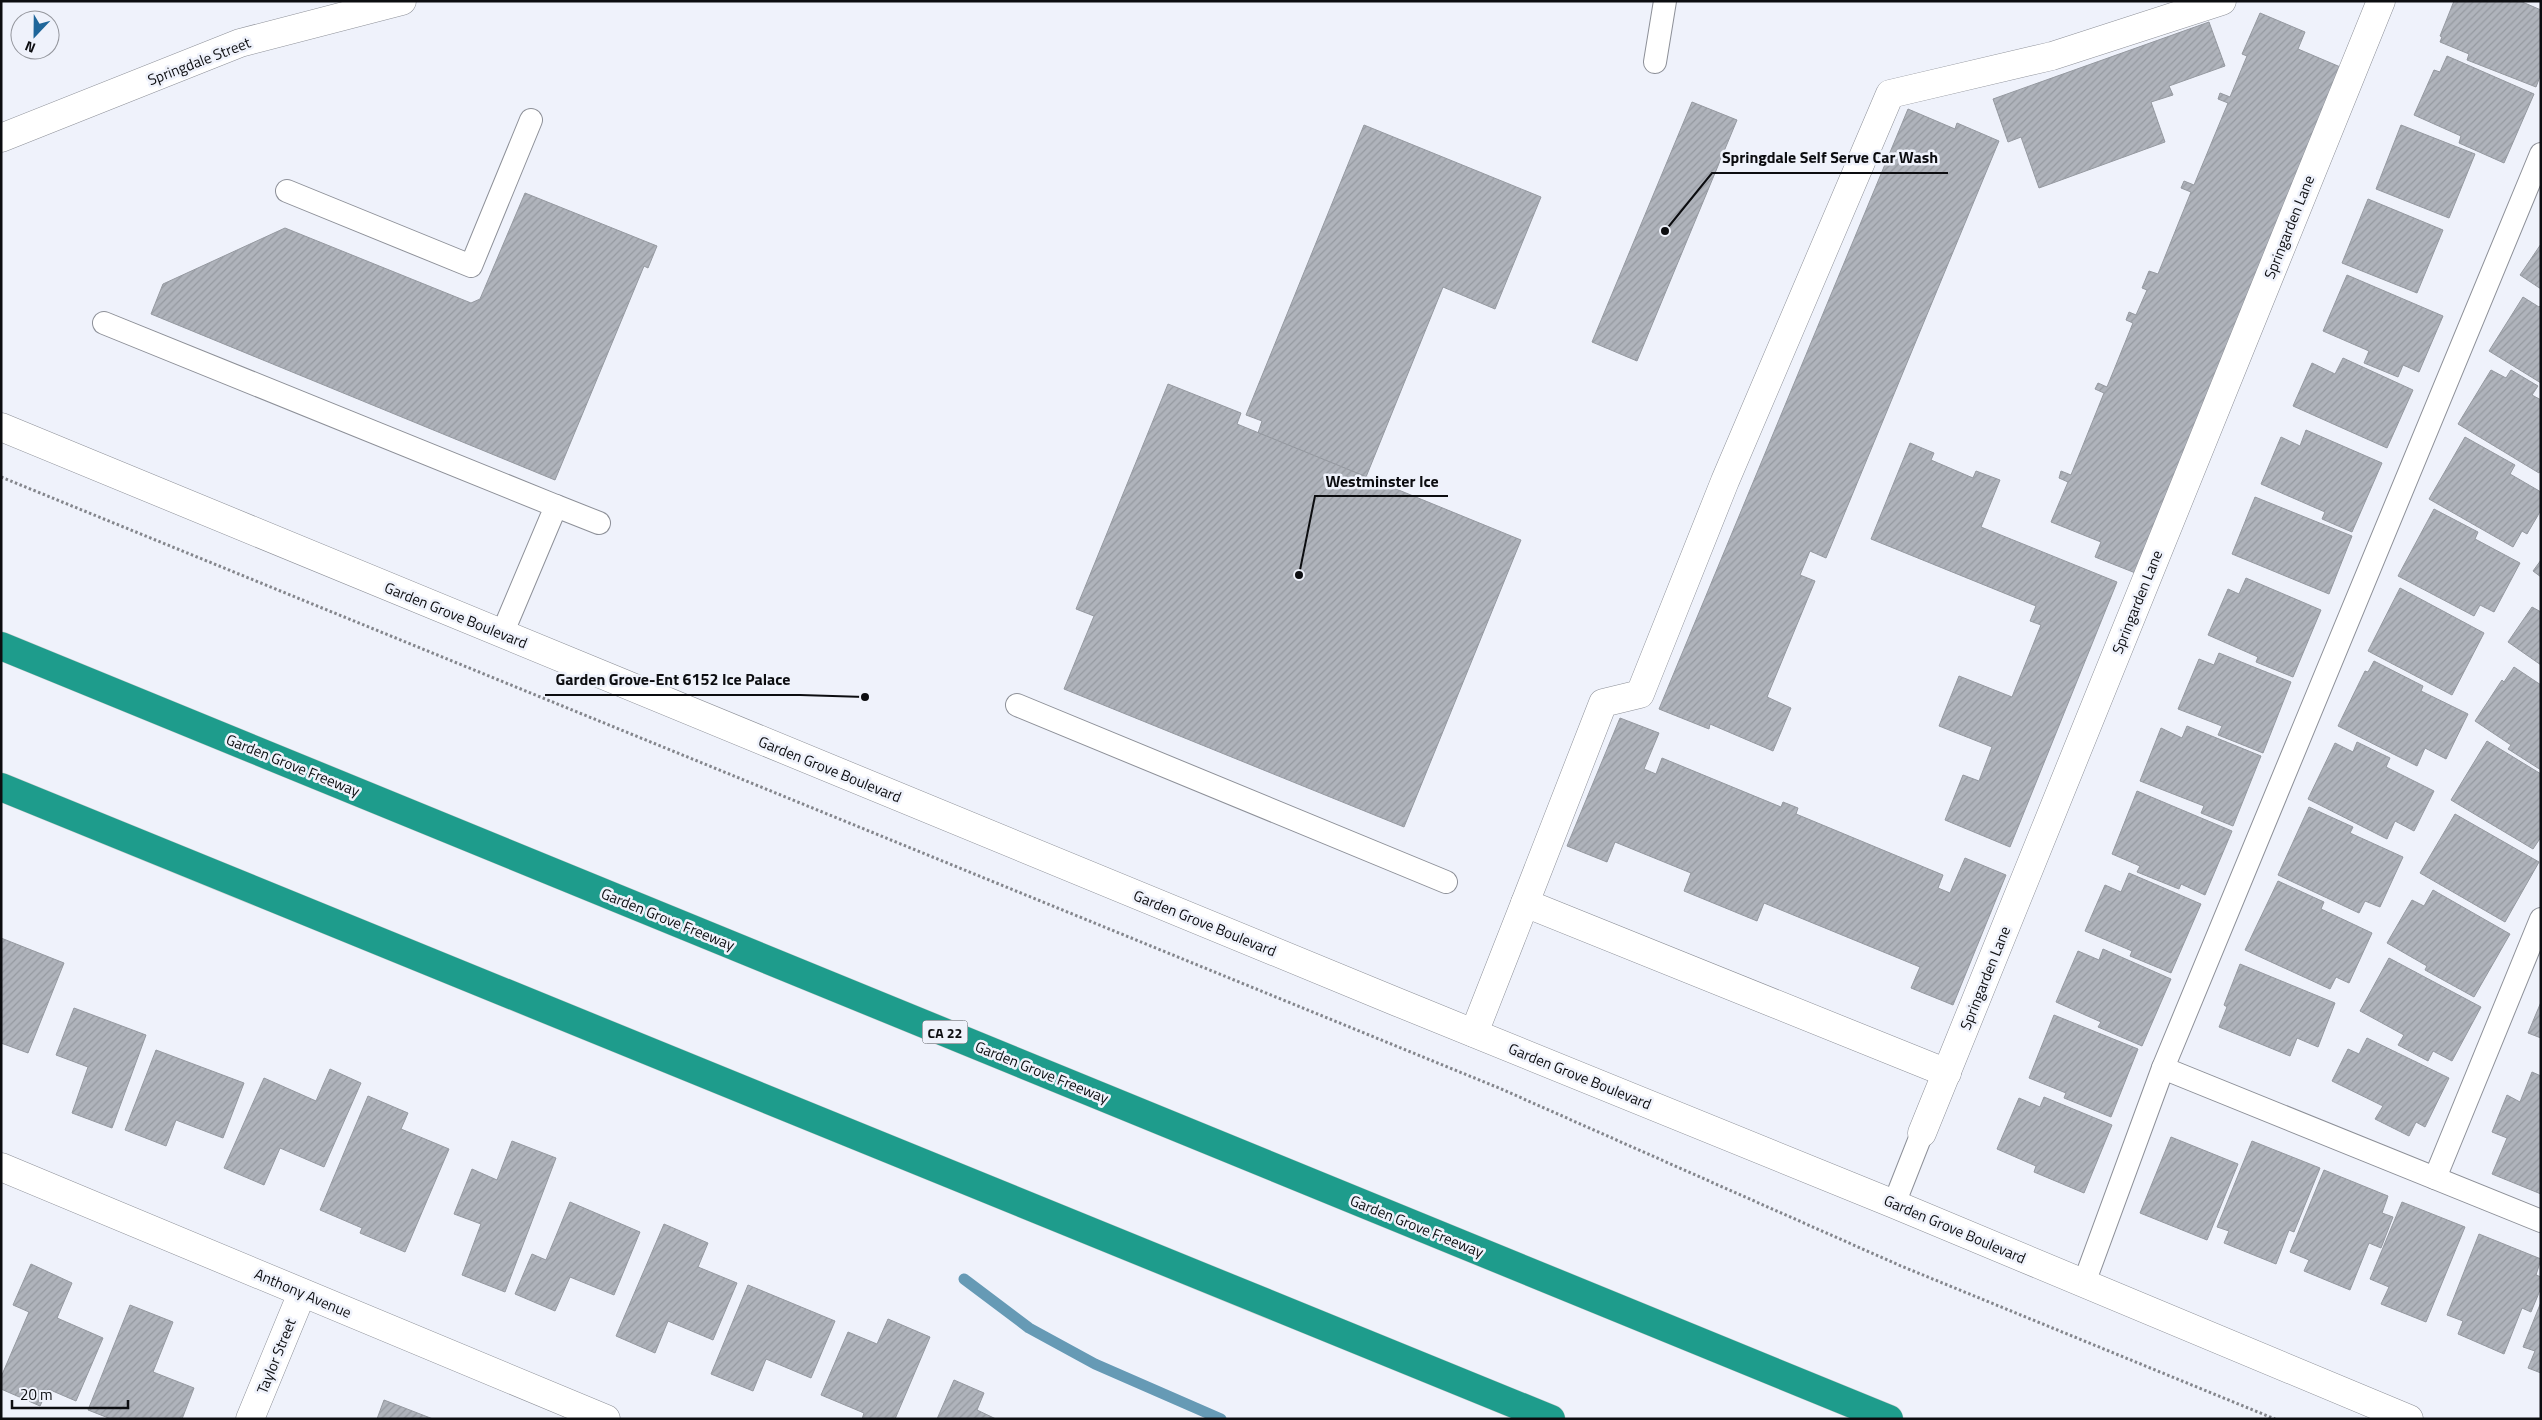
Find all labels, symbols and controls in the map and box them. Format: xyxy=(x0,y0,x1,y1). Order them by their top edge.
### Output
north arrow xyxy=(10,10,60,60)
street label: Springdale Street xyxy=(144,31,255,91)
text: N xyxy=(22,36,38,59)
callout: Springdale Self Serve Car Wash xyxy=(1712,142,1948,173)
text: Springdale Self Serve Car Wash xyxy=(1722,145,1938,169)
street label: Springarden Lane xyxy=(2258,172,2320,282)
callout: Westminster Ice xyxy=(1315,465,1448,496)
text: Westminster Ice xyxy=(1325,469,1439,493)
street label: Springarden Lane xyxy=(2106,547,2168,657)
street label: Garden Grove Boulevard xyxy=(381,576,531,654)
callout: Garden Grove-Ent 6152 Ice Palace xyxy=(545,664,800,695)
text: Garden Grove-Ent 6152 Ice Palace xyxy=(556,667,790,691)
street label: Garden Grove Freeway xyxy=(223,728,363,802)
street label: Garden Grove Boulevard xyxy=(755,730,905,808)
street label: Garden Grove Freeway xyxy=(598,882,738,956)
street label: Garden Grove Boulevard xyxy=(1130,884,1280,962)
street label: Springarden Lane xyxy=(1954,923,2016,1033)
road number: CA 22 xyxy=(922,1020,968,1044)
street label: Garden Grove Freeway xyxy=(972,1035,1112,1109)
street label: Garden Grove Boulevard xyxy=(1505,1037,1655,1115)
street label: Garden Grove Freeway xyxy=(1347,1189,1487,1263)
street label: Garden Grove Boulevard xyxy=(1880,1189,2030,1269)
street label: Anthony Avenue xyxy=(251,1262,355,1324)
street label: Taylor Street xyxy=(250,1314,302,1397)
scale bar xyxy=(12,1378,129,1410)
text: 20 m xyxy=(20,1383,53,1406)

